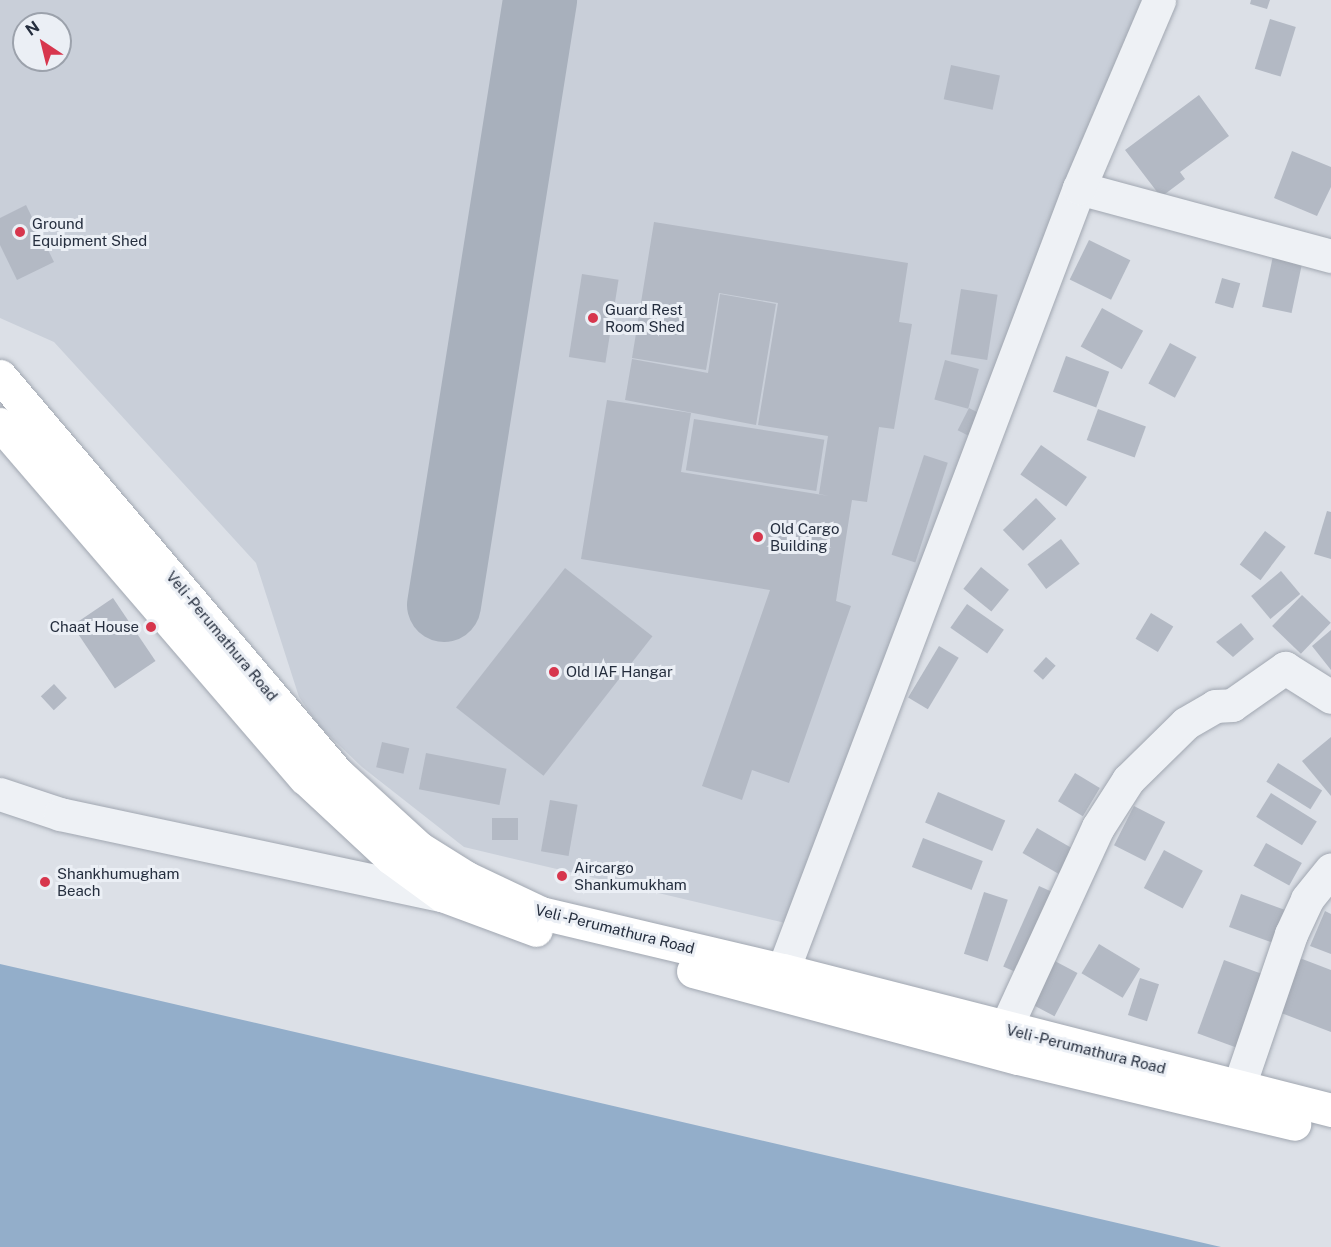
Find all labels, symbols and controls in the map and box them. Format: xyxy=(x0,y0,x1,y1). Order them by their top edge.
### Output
north arrow xyxy=(12,12,72,72)
text: N xyxy=(22,17,43,40)
place label: Ground Equipment Shed xyxy=(32,214,147,249)
marker: Ground Equipment Shed xyxy=(13,225,27,239)
place label: Guard Rest Room Shed xyxy=(605,300,685,335)
marker: Guard Rest Room Shed xyxy=(586,311,600,325)
place label: Old Cargo Building xyxy=(770,519,839,554)
marker: Old Cargo Building xyxy=(751,530,765,544)
street label: Veli -Perumathura Road xyxy=(162,567,282,705)
place label: Chaat House xyxy=(50,618,139,636)
marker: Chaat House xyxy=(144,620,158,634)
place label: Old IAF Hangar xyxy=(566,663,673,681)
marker: Old IAF Hangar xyxy=(547,665,561,679)
place label: Aircargo Shankumukham xyxy=(574,858,687,893)
place label: Shankhumugham Beach xyxy=(57,864,179,899)
marker: Aircargo Shankumukham xyxy=(555,869,569,883)
marker: Shankhumugham Beach xyxy=(38,875,52,889)
street label: Veli -Perumathura Road xyxy=(533,900,697,958)
street label: Veli -Perumathura Road xyxy=(1004,1020,1168,1078)

